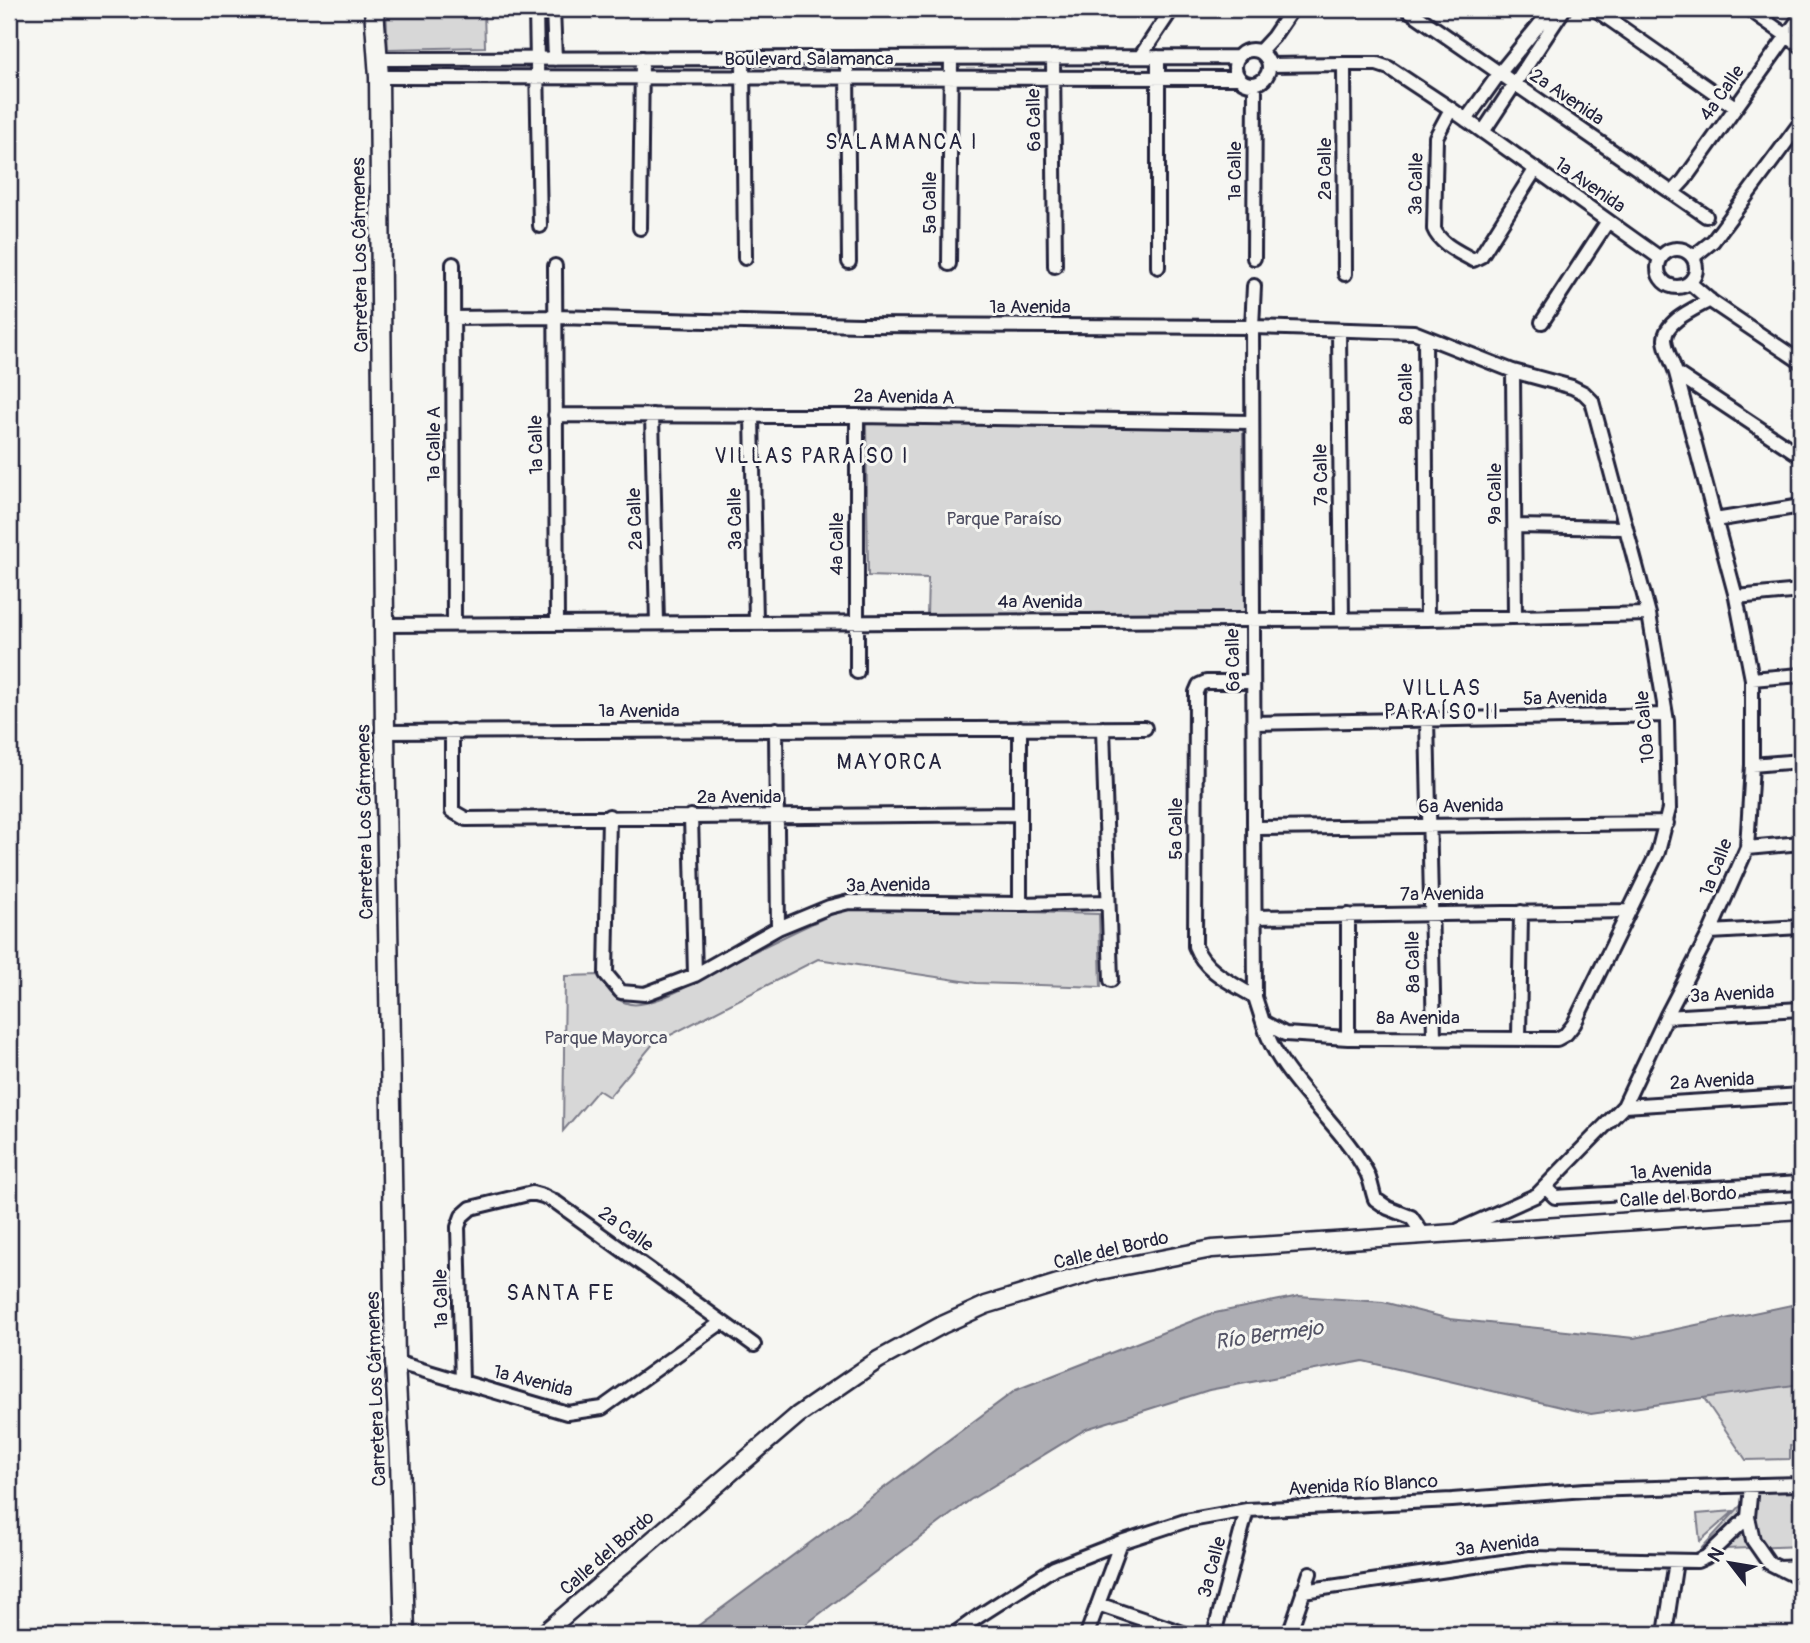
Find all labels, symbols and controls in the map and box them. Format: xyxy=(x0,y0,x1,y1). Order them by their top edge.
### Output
street label: Boulevard Salamanca xyxy=(724,47,894,71)
street label: 4a Calle xyxy=(1694,60,1750,126)
street label: 2a Avenida xyxy=(1525,63,1609,131)
street label: 6a Calle xyxy=(1021,88,1047,152)
district label: SALAMANCA I xyxy=(825,129,979,156)
street label: 2a Calle xyxy=(1313,137,1337,200)
street label: 1a Calle xyxy=(1223,141,1247,201)
street label: 3a Calle xyxy=(1403,152,1429,215)
street label: 1a Avenida xyxy=(1550,152,1630,218)
street label: Carretera Los Cármenes xyxy=(346,157,374,353)
street label: 5a Calle xyxy=(918,171,942,234)
street label: 1a Avenida xyxy=(989,295,1071,319)
street label: 8a Calle xyxy=(1393,362,1419,425)
street label: 2a Avenida A xyxy=(853,384,955,410)
street label: 1a Calle A xyxy=(422,406,446,482)
street label: 1a Calle xyxy=(523,414,549,475)
district label: VILLAS PARAÍSO I xyxy=(714,443,910,470)
street label: 7a Calle xyxy=(1308,443,1334,506)
street label: 9a Calle xyxy=(1483,463,1507,525)
street label: 2a Calle xyxy=(622,487,648,551)
street label: 3a Calle xyxy=(722,487,748,550)
park label: Parque Paraíso xyxy=(946,507,1062,531)
street label: 4a Calle xyxy=(825,512,849,575)
street label: 4a Avenida xyxy=(998,590,1083,614)
street label: 6a Calle xyxy=(1220,628,1246,692)
district label: VILLAS PARAÍSO II xyxy=(1384,675,1500,726)
street label: 5a Avenida xyxy=(1523,685,1608,711)
street label: 10a Calle xyxy=(1630,689,1660,764)
street label: 1a Avenida xyxy=(598,699,680,723)
street label: Carretera Los Cármenes xyxy=(351,724,379,920)
district label: MAYORCA xyxy=(836,749,944,776)
street label: 2a Avenida xyxy=(697,785,781,809)
street label: 6a Avenida xyxy=(1418,793,1504,819)
street label: 5a Calle xyxy=(1164,797,1188,860)
street label: 1a Calle xyxy=(1694,834,1738,899)
street label: 3a Avenida xyxy=(846,872,931,898)
street label: 7a Avenida xyxy=(1400,881,1484,907)
street label: 8a Calle xyxy=(1400,930,1426,993)
street label: 3a Avenida xyxy=(1689,980,1775,1008)
street label: 8a Avenida xyxy=(1376,1006,1460,1030)
park label: Parque Mayorca xyxy=(544,1026,668,1050)
street label: 2a Avenida xyxy=(1669,1067,1755,1095)
street label: 1a Avenida xyxy=(1630,1157,1712,1185)
street label: Calle del Bordo xyxy=(1619,1181,1737,1213)
street label: 2a Calle xyxy=(594,1201,659,1257)
street label: Calle del Bordo xyxy=(1051,1225,1171,1275)
street label: 1a Calle xyxy=(428,1268,454,1329)
district label: SANTA FE xyxy=(507,1280,615,1307)
street label: Carretera Los Cármenes xyxy=(361,1291,391,1487)
water label: Río Bermejo xyxy=(1213,1314,1326,1356)
street label: 1a Avenida xyxy=(491,1360,576,1403)
street label: Avenida Río Blanco xyxy=(1288,1469,1438,1501)
street label: Calle del Bordo xyxy=(555,1506,659,1600)
street label: 3a Avenida xyxy=(1454,1528,1541,1562)
north arrow xyxy=(1694,1528,1764,1598)
street label: 3a Calle xyxy=(1192,1533,1232,1600)
text: N xyxy=(1703,1543,1730,1566)

